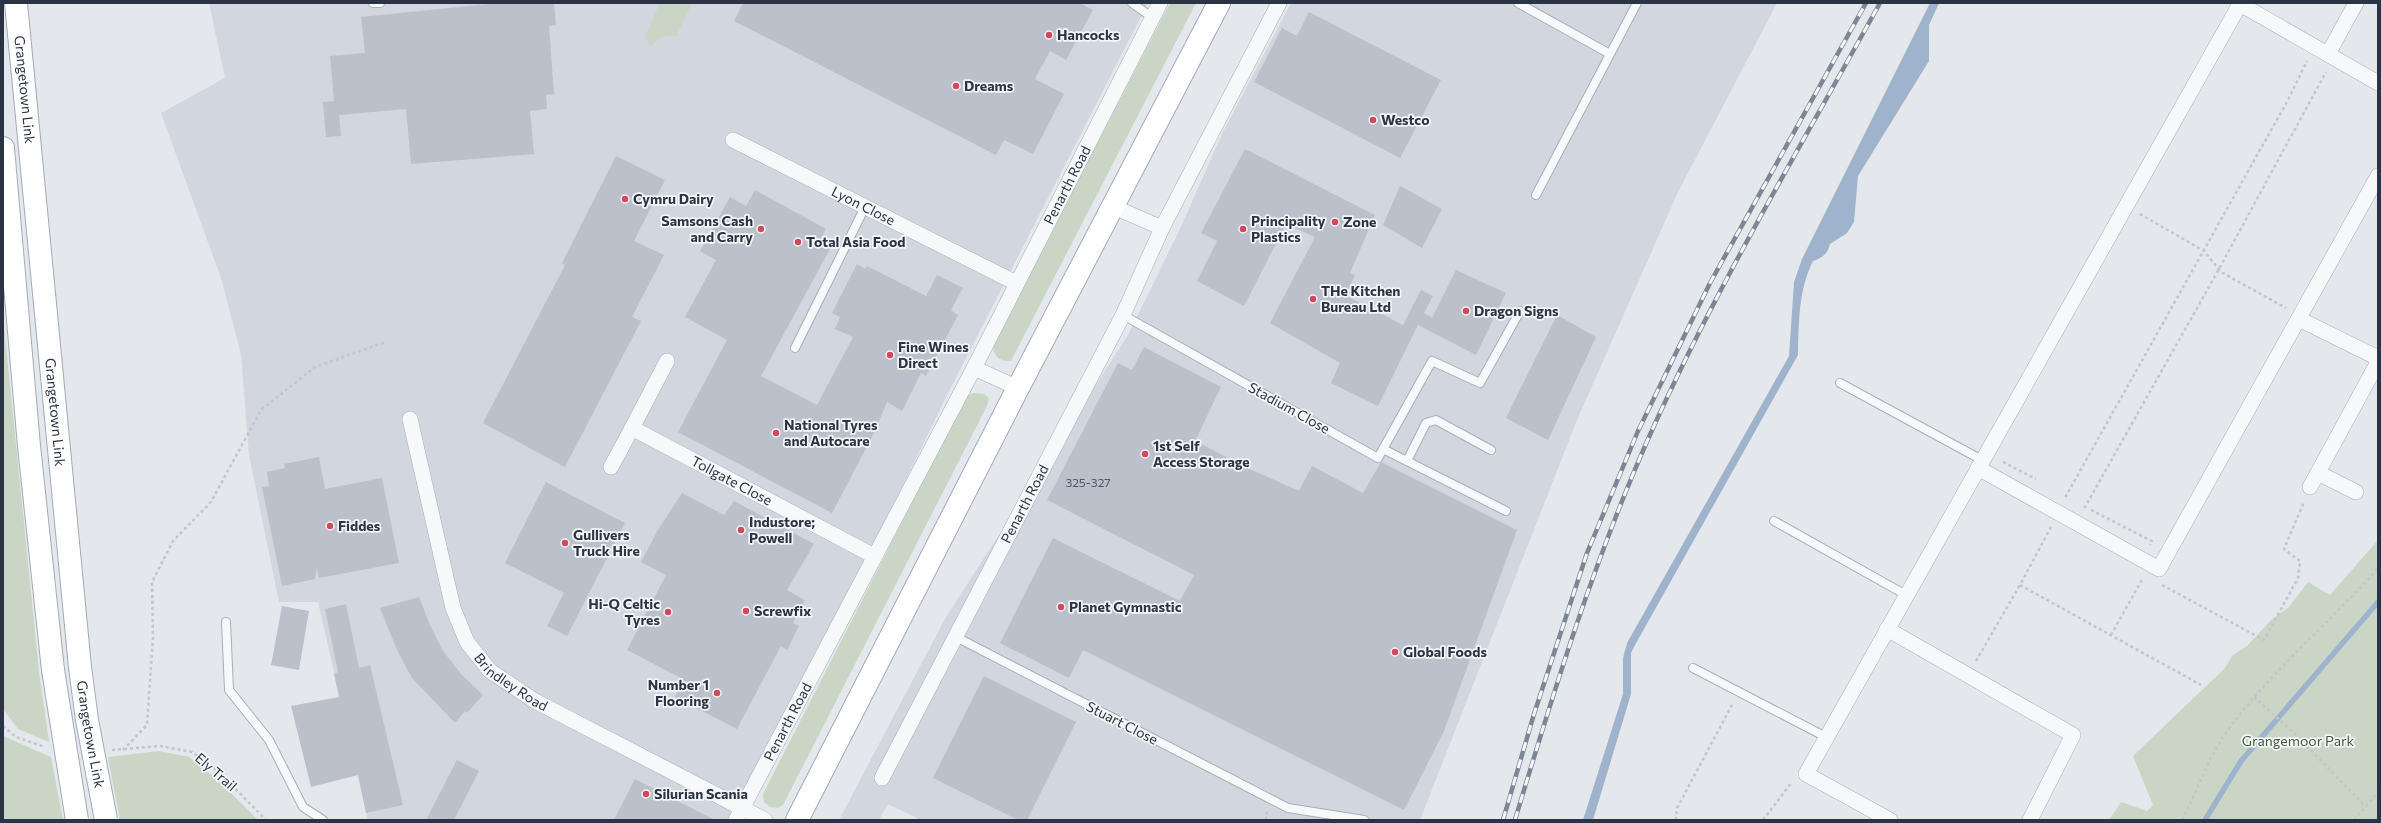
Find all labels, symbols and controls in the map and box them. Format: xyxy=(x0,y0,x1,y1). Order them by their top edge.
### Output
place label: Hancocks xyxy=(1057,26,1120,43)
marker: Hancocks xyxy=(1044,30,1054,40)
street label: Grangetown Link xyxy=(11,35,39,145)
place label: Dreams xyxy=(964,77,1014,94)
marker: Dreams xyxy=(951,81,961,91)
place label: Westco xyxy=(1381,111,1430,128)
marker: Westco xyxy=(1368,115,1378,125)
street label: Penarth Road xyxy=(1040,143,1094,227)
street label: Lyon Close xyxy=(829,182,898,229)
place label: Cymru Dairy xyxy=(633,190,714,207)
marker: Cymru Dairy xyxy=(620,194,630,204)
place label: Samsons Cash and Carry xyxy=(661,212,753,245)
place label: Principality Plastics xyxy=(1251,212,1326,245)
place label: Zone xyxy=(1343,213,1376,230)
marker: Zone xyxy=(1330,217,1340,227)
marker: Samsons Cash and Carry xyxy=(756,224,766,234)
marker: Principality Plastics xyxy=(1238,224,1248,234)
place label: Total Asia Food xyxy=(806,233,905,250)
marker: Total Asia Food xyxy=(793,237,803,247)
place label: THe Kitchen Bureau Ltd xyxy=(1321,282,1400,315)
marker: THe Kitchen Bureau Ltd xyxy=(1308,294,1318,304)
place label: Dragon Signs xyxy=(1474,302,1559,319)
marker: Dragon Signs xyxy=(1461,306,1471,316)
place label: Fine Wines Direct xyxy=(898,338,969,371)
marker: Fine Wines Direct xyxy=(885,350,895,360)
street label: Grangetown Link xyxy=(42,357,69,467)
street label: Stadium Close xyxy=(1245,378,1333,437)
place label: National Tyres and Autocare xyxy=(784,416,878,449)
marker: National Tyres and Autocare xyxy=(771,428,781,438)
place label: 1st Self Access Storage xyxy=(1153,437,1250,470)
marker: 1st Self Access Storage xyxy=(1140,449,1150,459)
street label: Tollgate Close xyxy=(689,452,775,509)
street label: Penarth Road xyxy=(997,462,1052,546)
house number: 325-327 xyxy=(1065,475,1111,489)
place label: Industore; Powell xyxy=(749,513,815,546)
place label: Fiddes xyxy=(338,517,381,534)
marker: Fiddes xyxy=(325,521,335,531)
marker: Industore; Powell xyxy=(736,525,746,535)
place label: Gullivers Truck Hire xyxy=(573,526,640,559)
marker: Gullivers Truck Hire xyxy=(560,538,570,548)
place label: Hi-Q Celtic Tyres xyxy=(588,595,660,628)
place label: Planet Gymnastic xyxy=(1069,598,1182,615)
place label: Screwfix xyxy=(754,602,811,619)
marker: Planet Gymnastic xyxy=(1056,602,1066,612)
marker: Screwfix xyxy=(741,606,751,616)
marker: Hi-Q Celtic Tyres xyxy=(663,607,673,617)
place label: Global Foods xyxy=(1403,643,1487,660)
marker: Global Foods xyxy=(1390,647,1400,657)
street label: Brindley Road xyxy=(471,649,551,714)
place label: Number 1 Flooring xyxy=(648,676,709,709)
street label: Grangetown Link xyxy=(74,679,109,790)
street label: Penarth Road xyxy=(760,680,815,764)
marker: Number 1 Flooring xyxy=(712,688,722,698)
street label: Stuart Close xyxy=(1084,697,1161,748)
park label: Grangemoor Park xyxy=(2242,732,2355,749)
street label: Ely Trail xyxy=(192,749,241,794)
place label: Silurian Scania xyxy=(654,785,748,802)
marker: Silurian Scania xyxy=(641,789,651,799)

